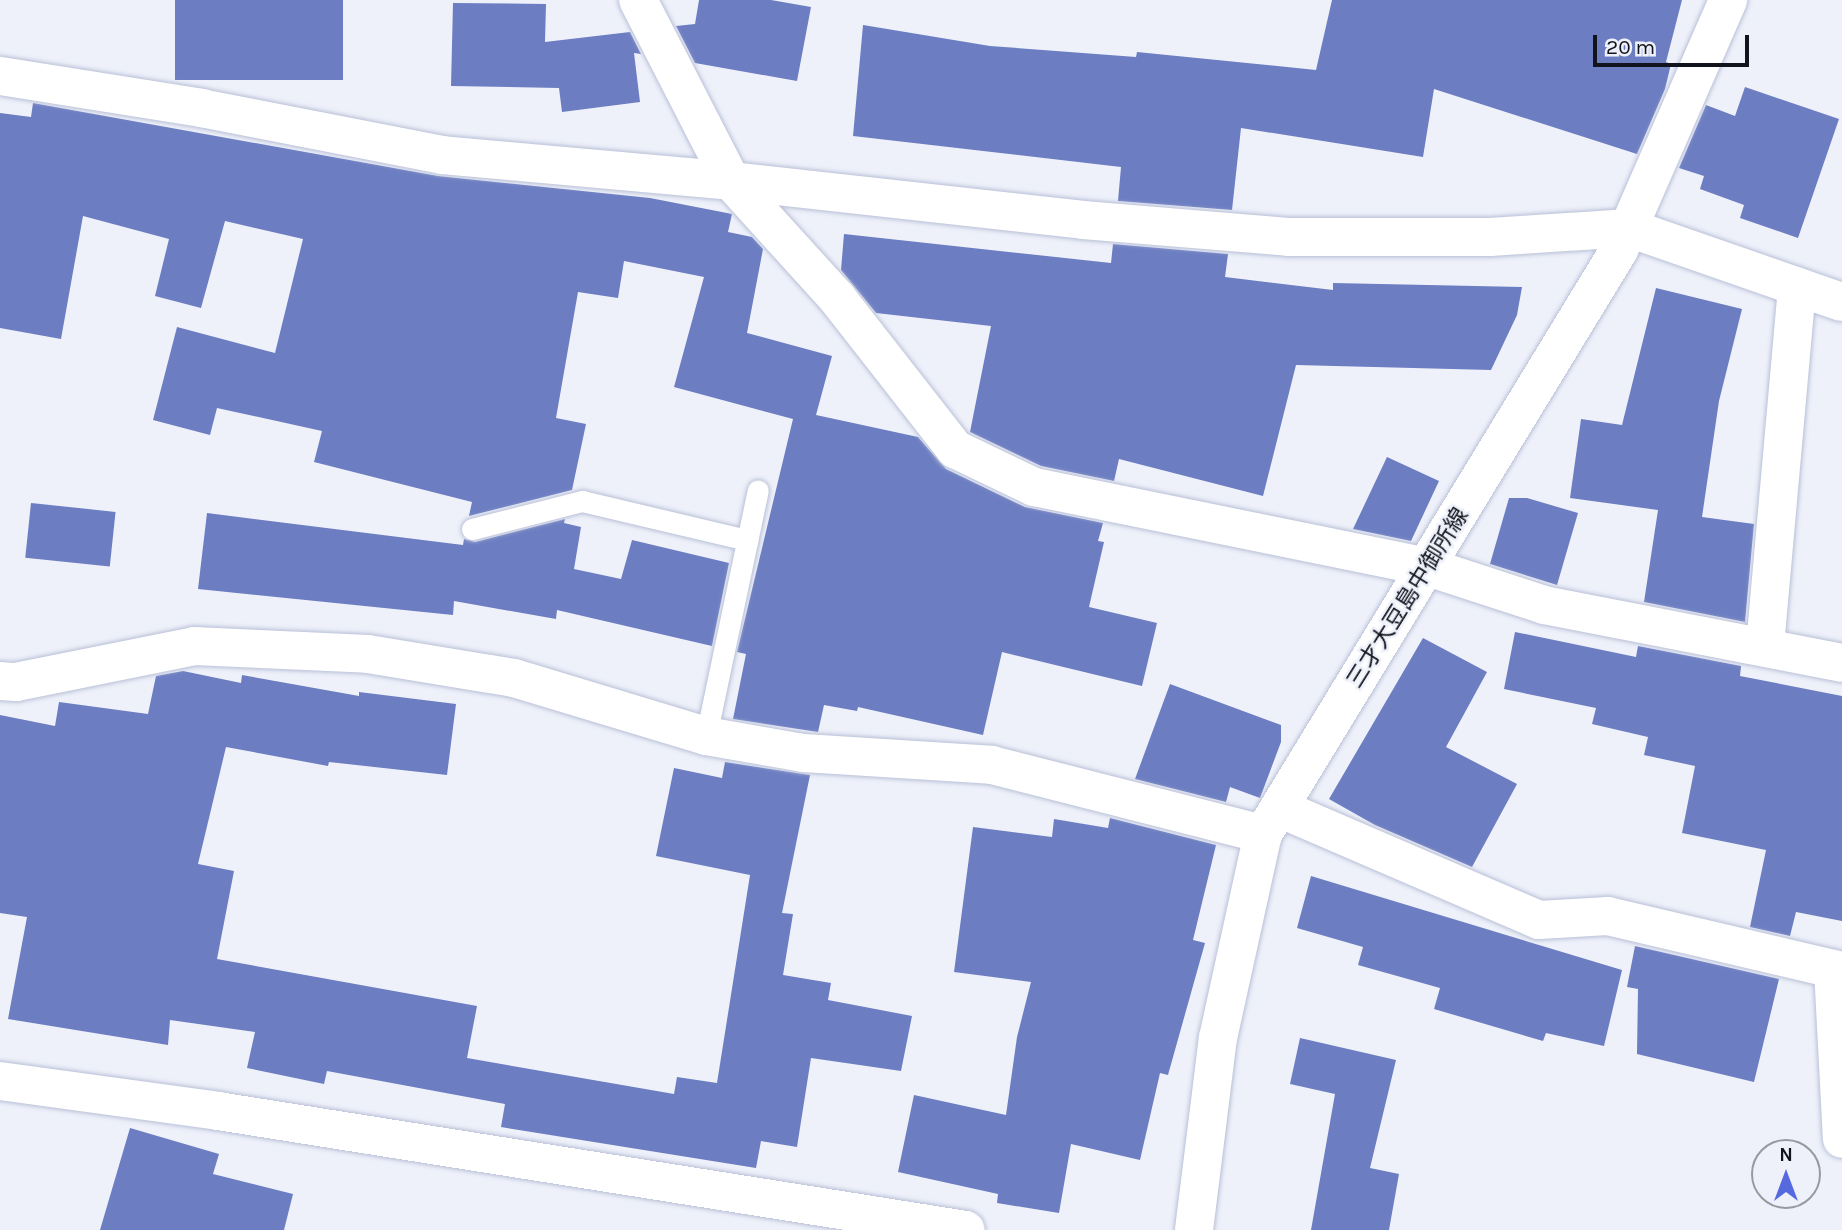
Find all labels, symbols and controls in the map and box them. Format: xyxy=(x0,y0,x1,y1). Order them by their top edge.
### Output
scale bar xyxy=(1597,21,1753,65)
text: 20 m xyxy=(1606,35,1655,59)
street label: 三才大豆島中御所線 xyxy=(1341,503,1475,693)
north arrow xyxy=(1751,1139,1821,1209)
text: N xyxy=(1779,1144,1793,1166)

